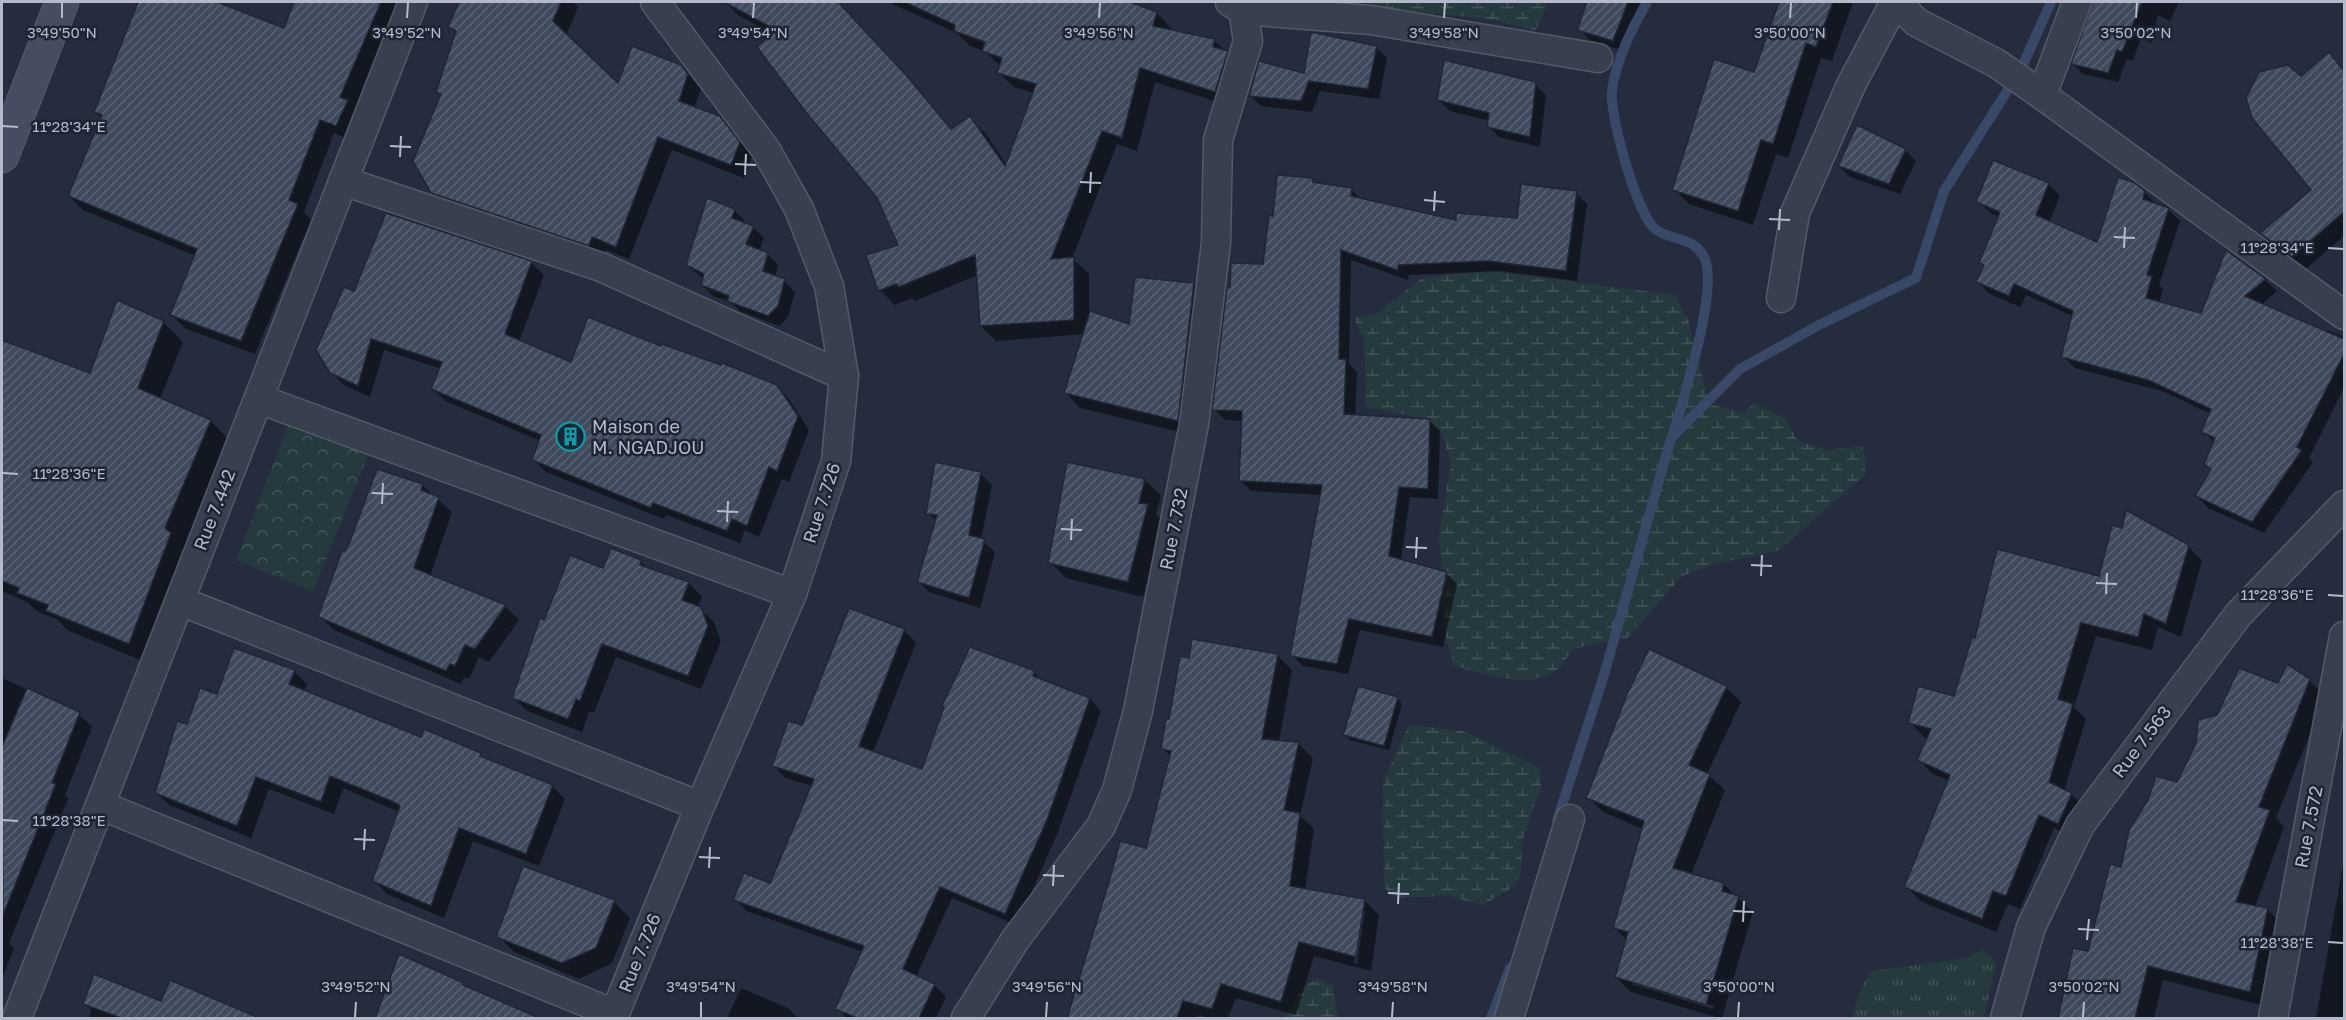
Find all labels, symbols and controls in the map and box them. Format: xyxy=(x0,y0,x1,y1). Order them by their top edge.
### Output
text: 3°49'50"N xyxy=(27,23,97,41)
text: 3°49'52"N xyxy=(372,23,442,41)
text: 3°49'54"N xyxy=(718,23,788,41)
text: 3°49'56"N xyxy=(1064,23,1134,41)
text: 3°49'58"N xyxy=(1409,23,1479,41)
text: 3°50'00"N xyxy=(1754,23,1826,41)
text: 3°50'02"N xyxy=(2100,23,2172,41)
text: 11°28'34"E xyxy=(32,117,106,135)
text: 11°28'34"E xyxy=(2240,238,2314,256)
place label: Maison de M. NGADJOU xyxy=(592,415,705,458)
building icon: Maison de M. NGADJOU xyxy=(555,421,587,453)
street label: Rue 7.726 xyxy=(798,460,844,546)
text: 11°28'36"E xyxy=(32,464,106,482)
street label: Rue 7.442 xyxy=(189,466,240,553)
street label: Rue 7.732 xyxy=(1154,486,1192,572)
text: 11°28'36"E xyxy=(2240,585,2314,603)
street label: Rue 7.563 xyxy=(2107,701,2175,782)
street label: Rue 7.572 xyxy=(2289,784,2327,870)
text: 11°28'38"E xyxy=(32,811,106,829)
street label: Rue 7.726 xyxy=(613,910,665,995)
text: 11°28'38"E xyxy=(2240,933,2314,951)
text: 3°49'52"N xyxy=(321,977,391,995)
text: 3°49'54"N xyxy=(666,977,736,995)
text: 3°49'56"N xyxy=(1012,977,1082,995)
text: 3°49'58"N xyxy=(1358,977,1428,995)
text: 3°50'00"N xyxy=(1703,977,1775,995)
text: 3°50'02"N xyxy=(2048,977,2120,995)

